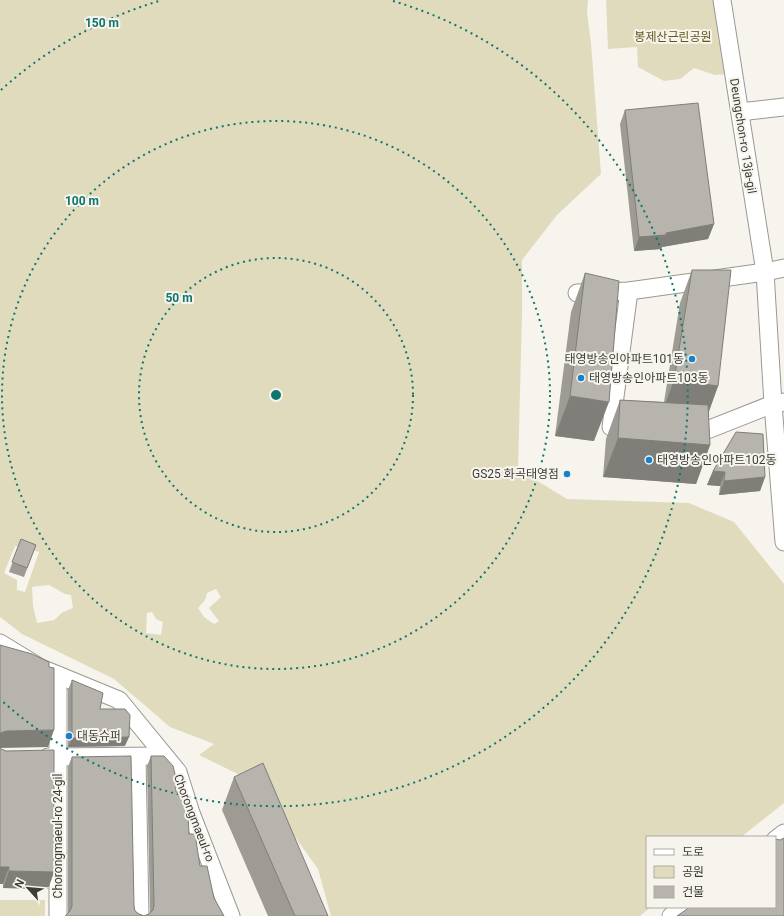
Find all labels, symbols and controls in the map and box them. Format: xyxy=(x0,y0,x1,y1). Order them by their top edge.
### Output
text: 150 m xyxy=(85,16,119,30)
park label: 봉제산근린공원 xyxy=(634,30,712,44)
street label: Deungchon-ro 13ja-gil xyxy=(727,77,759,195)
text: 100 m xyxy=(65,194,99,208)
text: 50 m xyxy=(165,291,193,305)
place label: 태영방송인아파트101동 xyxy=(564,352,684,366)
marker: 태영방송인아파트101동 xyxy=(687,354,697,364)
place label: 태영방송인아파트103동 xyxy=(589,371,709,385)
marker: 태영방송인아파트103동 xyxy=(576,373,586,383)
centre of rings xyxy=(269,388,283,402)
place label: 태영방송인아파트102동 xyxy=(657,453,777,467)
marker: 태영방송인아파트102동 xyxy=(644,455,654,465)
place label: GS25 화곡태영점 xyxy=(472,467,559,481)
marker: GS25 화곡태영점 xyxy=(562,469,572,479)
place label: 대동슈퍼 xyxy=(77,729,121,743)
marker: 대동슈퍼 xyxy=(64,731,74,741)
street label: Chorongmaeul-ro xyxy=(171,772,217,864)
street label: Chorongmaeul-ro 24-gil xyxy=(51,774,65,898)
legend xyxy=(646,836,776,908)
text: 도로 xyxy=(682,845,704,859)
text: 공원 xyxy=(682,865,704,879)
north arrow xyxy=(8,868,48,908)
text: N xyxy=(12,877,27,890)
text: 건물 xyxy=(682,885,704,899)

